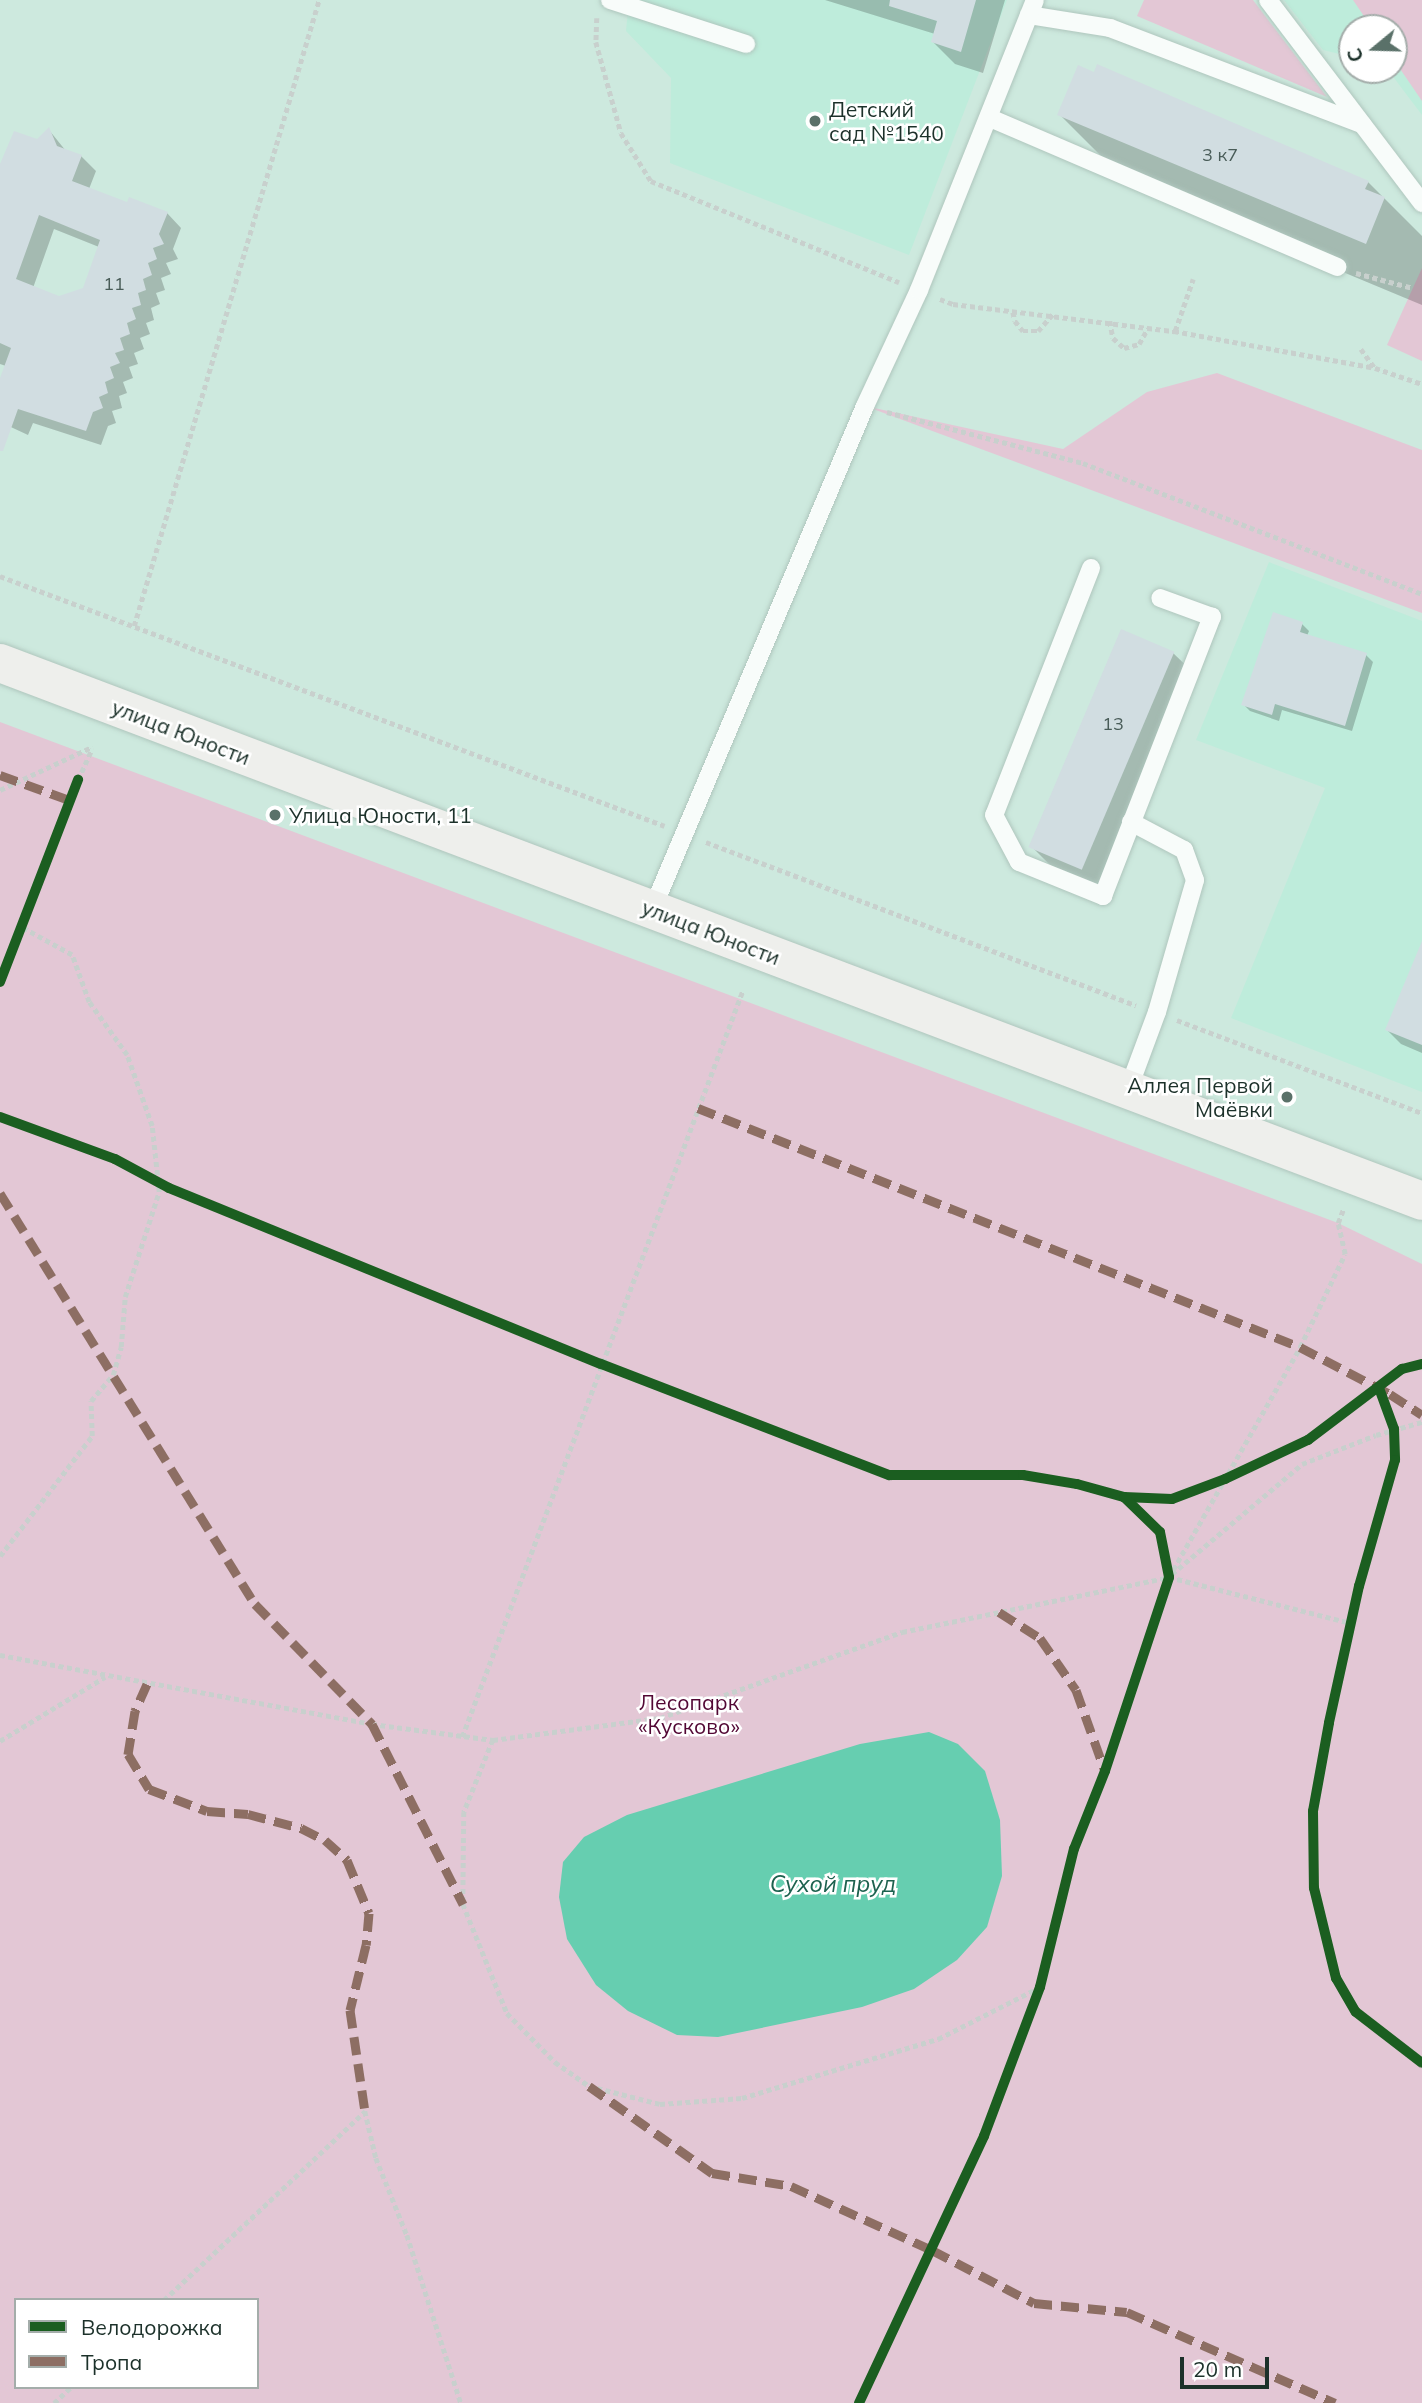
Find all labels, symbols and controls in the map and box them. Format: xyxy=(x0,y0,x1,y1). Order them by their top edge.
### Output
north arrow xyxy=(1338,14,1408,84)
text: С xyxy=(1342,45,1369,65)
place label: Детский сад №1540 xyxy=(829,96,944,146)
marker: Детский сад №1540 xyxy=(807,113,823,129)
house number: 3 к7 xyxy=(1202,144,1238,166)
house number: 11 xyxy=(103,273,125,295)
street label: улица Юности xyxy=(108,694,254,770)
house number: 13 xyxy=(1102,713,1124,735)
place label: Улица Юности, 11 xyxy=(289,802,472,828)
marker: Улица Юности, 11 xyxy=(267,807,283,823)
street label: улица Юности xyxy=(638,894,784,970)
place label: Аллея Первой Маёвки xyxy=(1127,1072,1273,1122)
marker: Аллея Первой Маёвки xyxy=(1279,1089,1295,1105)
park label: Лесопарк «Кусково» xyxy=(638,1689,740,1739)
water label: Сухой пруд xyxy=(770,1870,896,1898)
legend xyxy=(14,2298,259,2389)
text: Велодорожка xyxy=(81,2314,223,2340)
scale bar xyxy=(1184,2344,1273,2388)
text: Тропа xyxy=(81,2349,142,2375)
text: 20 m xyxy=(1193,2356,1242,2382)

